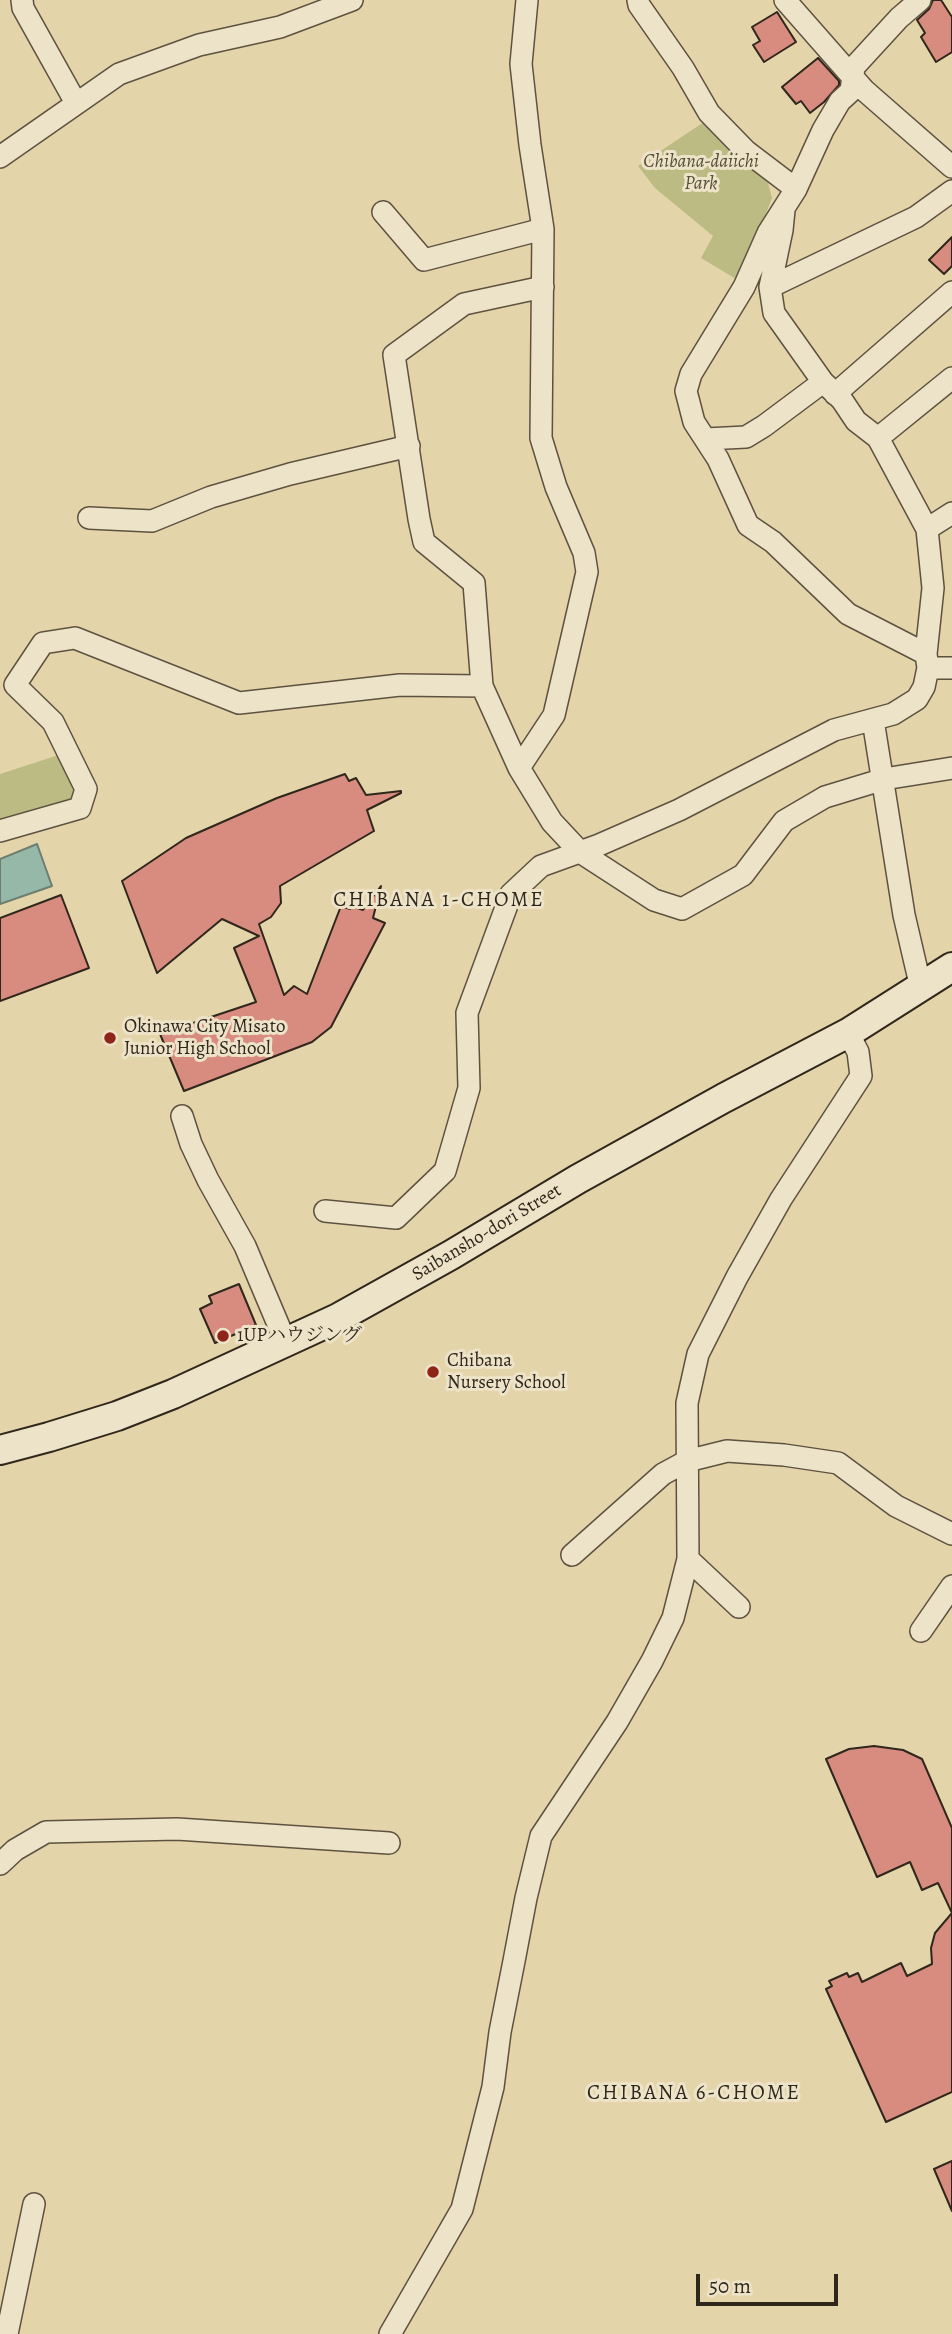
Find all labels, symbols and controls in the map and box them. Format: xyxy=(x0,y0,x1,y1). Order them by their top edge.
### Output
park label: Chibana-daiichi Park xyxy=(643,151,759,195)
district label: CHIBANA 1-CHOME xyxy=(335,888,543,914)
place label: Okinawa City Misato Junior High School xyxy=(124,1016,285,1060)
marker: Okinawa City Misato Junior High School xyxy=(102,1030,118,1046)
street label: Saibansho-dori Street xyxy=(408,1179,566,1287)
place label: 1UPハウジング xyxy=(237,1325,362,1347)
marker: 1UPハウジング xyxy=(215,1328,231,1344)
place label: Chibana Nursery School xyxy=(447,1350,566,1394)
marker: Chibana Nursery School xyxy=(425,1364,441,1380)
district label: CHIBANA 6-CHOME xyxy=(589,2081,799,2107)
scale bar xyxy=(700,2260,842,2304)
text: 50 m xyxy=(709,2272,751,2300)

